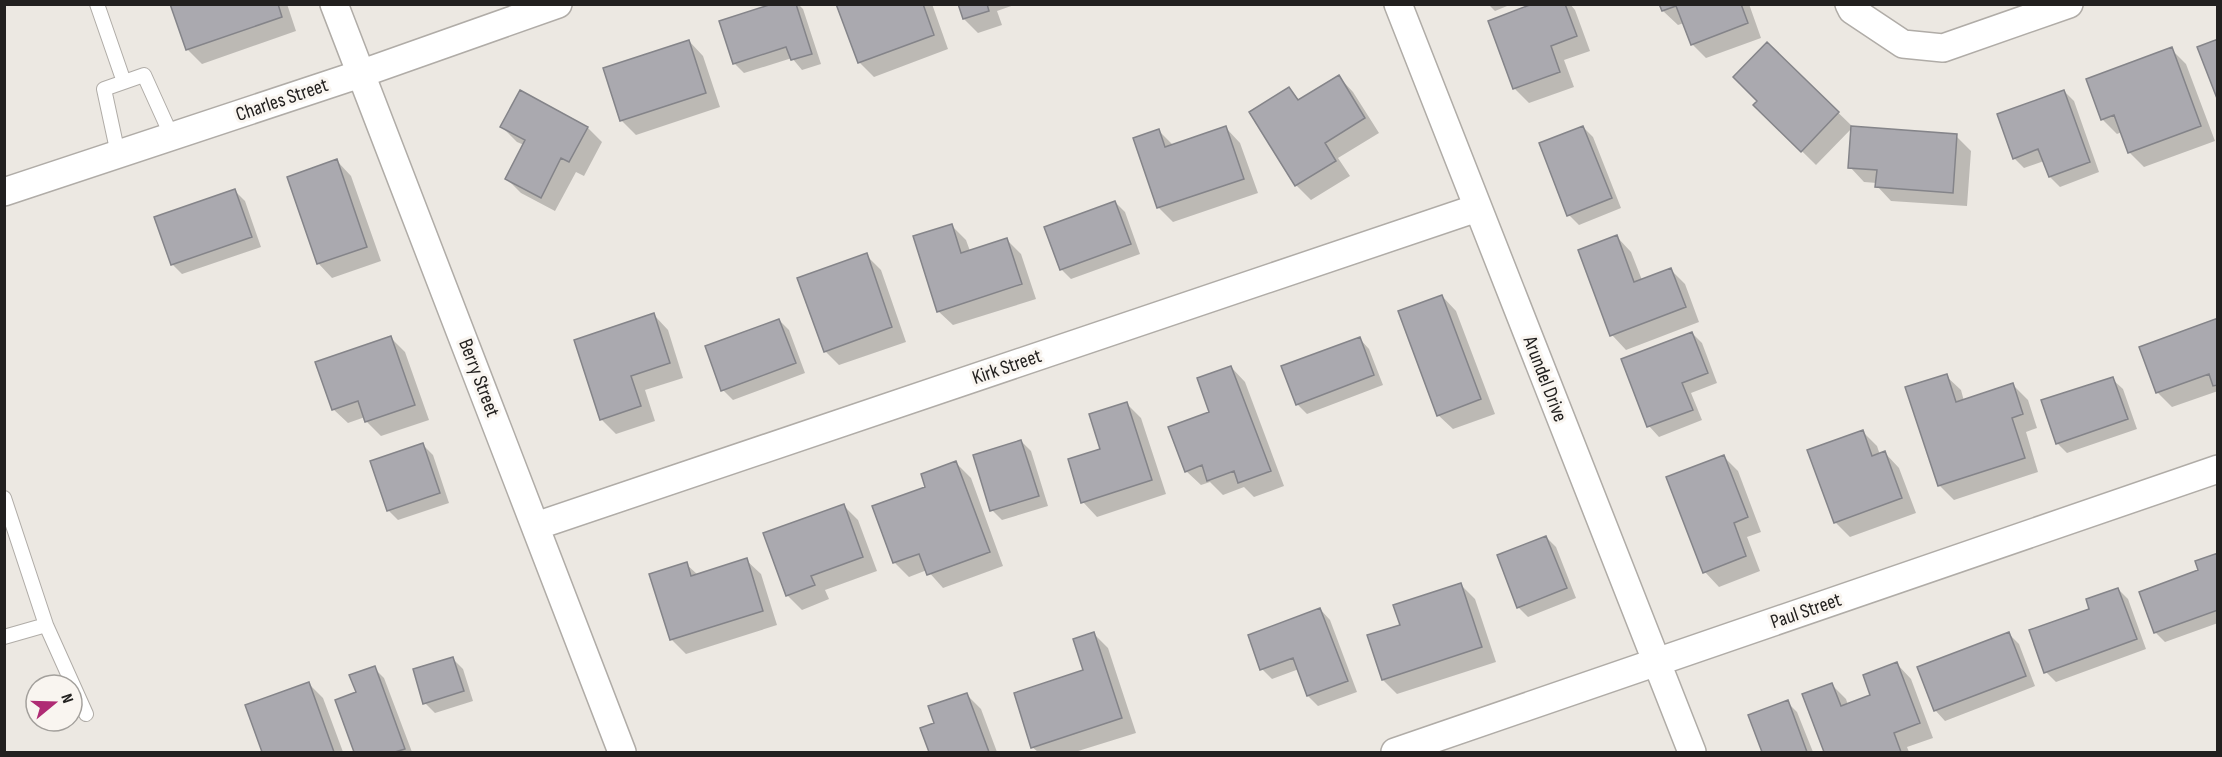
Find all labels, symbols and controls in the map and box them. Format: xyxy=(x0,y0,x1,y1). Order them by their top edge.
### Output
street label: Charles Street xyxy=(233,73,331,127)
street label: Arundel Drive xyxy=(1517,332,1572,425)
street label: Berry Street xyxy=(453,336,505,420)
street label: Kirk Street xyxy=(969,344,1045,390)
street label: Paul Street xyxy=(1767,588,1845,634)
north arrow xyxy=(24,673,84,733)
text: N xyxy=(56,691,77,706)

